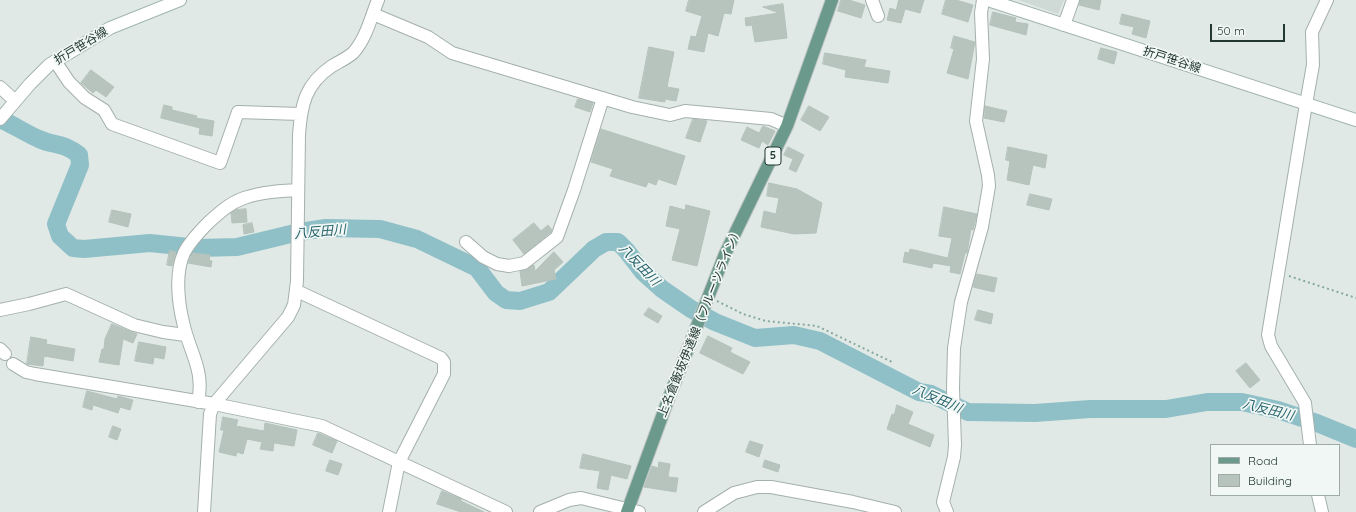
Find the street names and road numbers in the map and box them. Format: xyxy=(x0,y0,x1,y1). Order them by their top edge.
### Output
street label: 折戸笹谷線 xyxy=(52,24,110,68)
street label: 折戸笹谷線 xyxy=(1141,44,1203,76)
road number: 5 xyxy=(765,147,781,165)
street label: 上名倉飯坂伊達線（フルーツライン） xyxy=(655,225,745,419)

